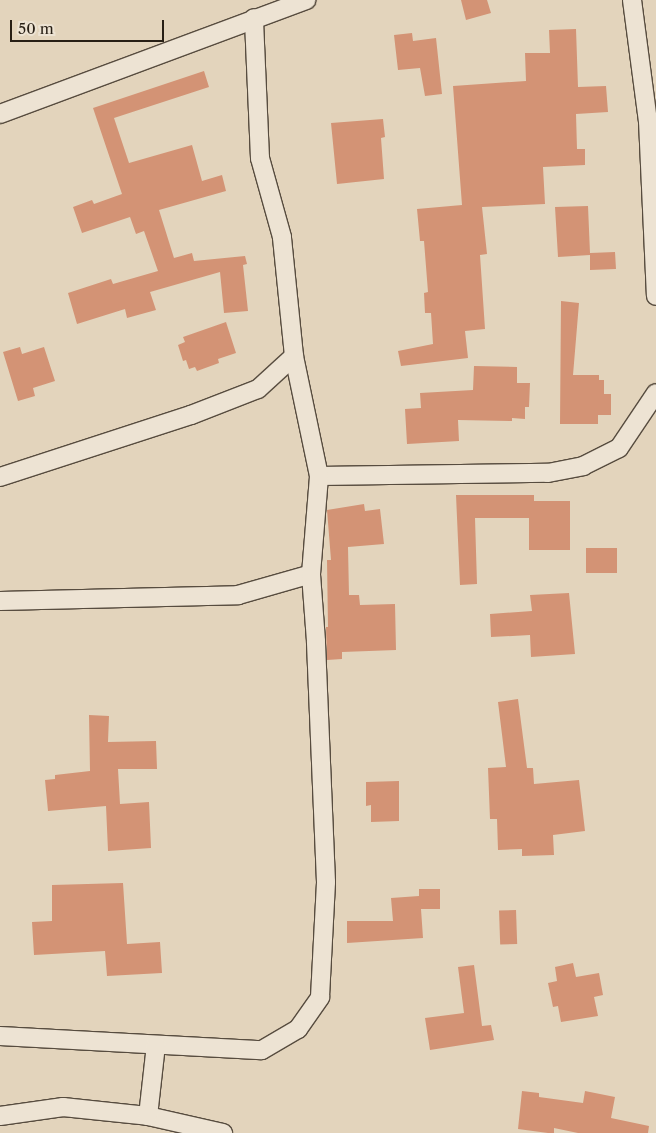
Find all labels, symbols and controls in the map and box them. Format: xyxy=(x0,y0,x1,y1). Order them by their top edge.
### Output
scale bar xyxy=(12,10,166,42)
text: 50 m xyxy=(18,19,54,38)

